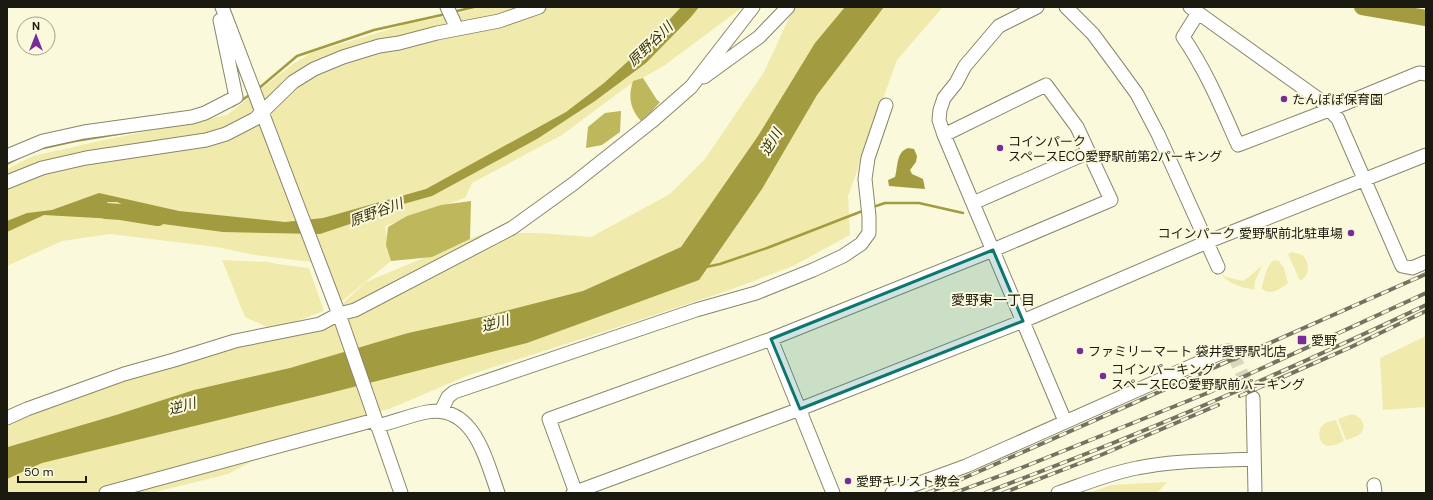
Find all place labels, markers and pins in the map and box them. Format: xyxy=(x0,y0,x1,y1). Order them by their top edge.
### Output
place label: たんぽぽ保育園 xyxy=(1292,91,1383,108)
marker: たんぽぽ保育園 xyxy=(1279,94,1289,104)
place label: コインパーク スペースECO愛野駅前第2パーキング xyxy=(1008,133,1222,165)
marker: コインパーク スペースECO愛野駅前第2パーキング xyxy=(995,143,1005,153)
place label: コインパーク 愛野駅前北駐車場 xyxy=(1158,225,1343,242)
marker: コインパーク 愛野駅前北駐車場 xyxy=(1346,228,1356,238)
place label: 愛野 xyxy=(1311,332,1337,349)
marker: 愛野 xyxy=(1296,334,1308,346)
place label: ファミリーマート 袋井愛野駅北店 xyxy=(1088,343,1286,360)
marker: ファミリーマート 袋井愛野駅北店 xyxy=(1075,346,1085,356)
place label: コインパーキング スペースECO愛野駅前パーキング xyxy=(1111,361,1305,393)
marker: コインパーキング スペースECO愛野駅前パーキング xyxy=(1098,371,1108,381)
place label: 愛野キリスト教会 xyxy=(856,473,960,490)
marker: 愛野キリスト教会 xyxy=(843,476,853,486)

